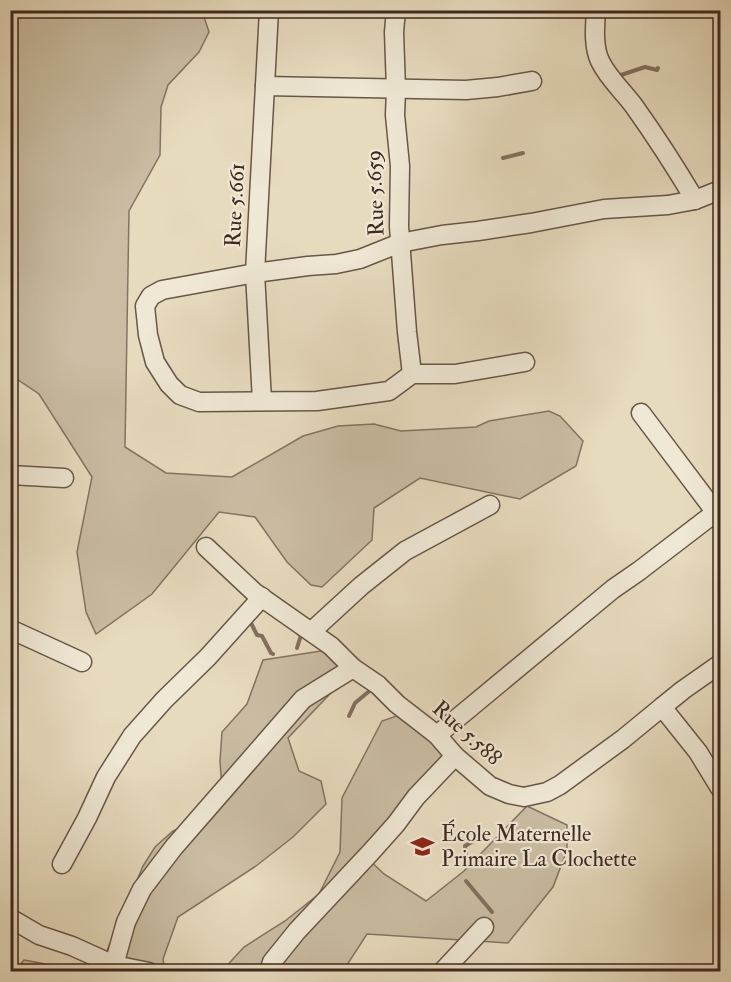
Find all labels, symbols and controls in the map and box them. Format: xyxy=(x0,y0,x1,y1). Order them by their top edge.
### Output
street label: Rue 5.659 xyxy=(360,149,390,237)
street label: Rue 5.661 xyxy=(219,162,251,248)
street label: Rue 5.588 xyxy=(426,694,508,772)
place label: École Maternelle Primaire La Clochette xyxy=(441,819,637,873)
school or university icon: École Maternelle Primaire La Clochette xyxy=(410,834,436,860)

